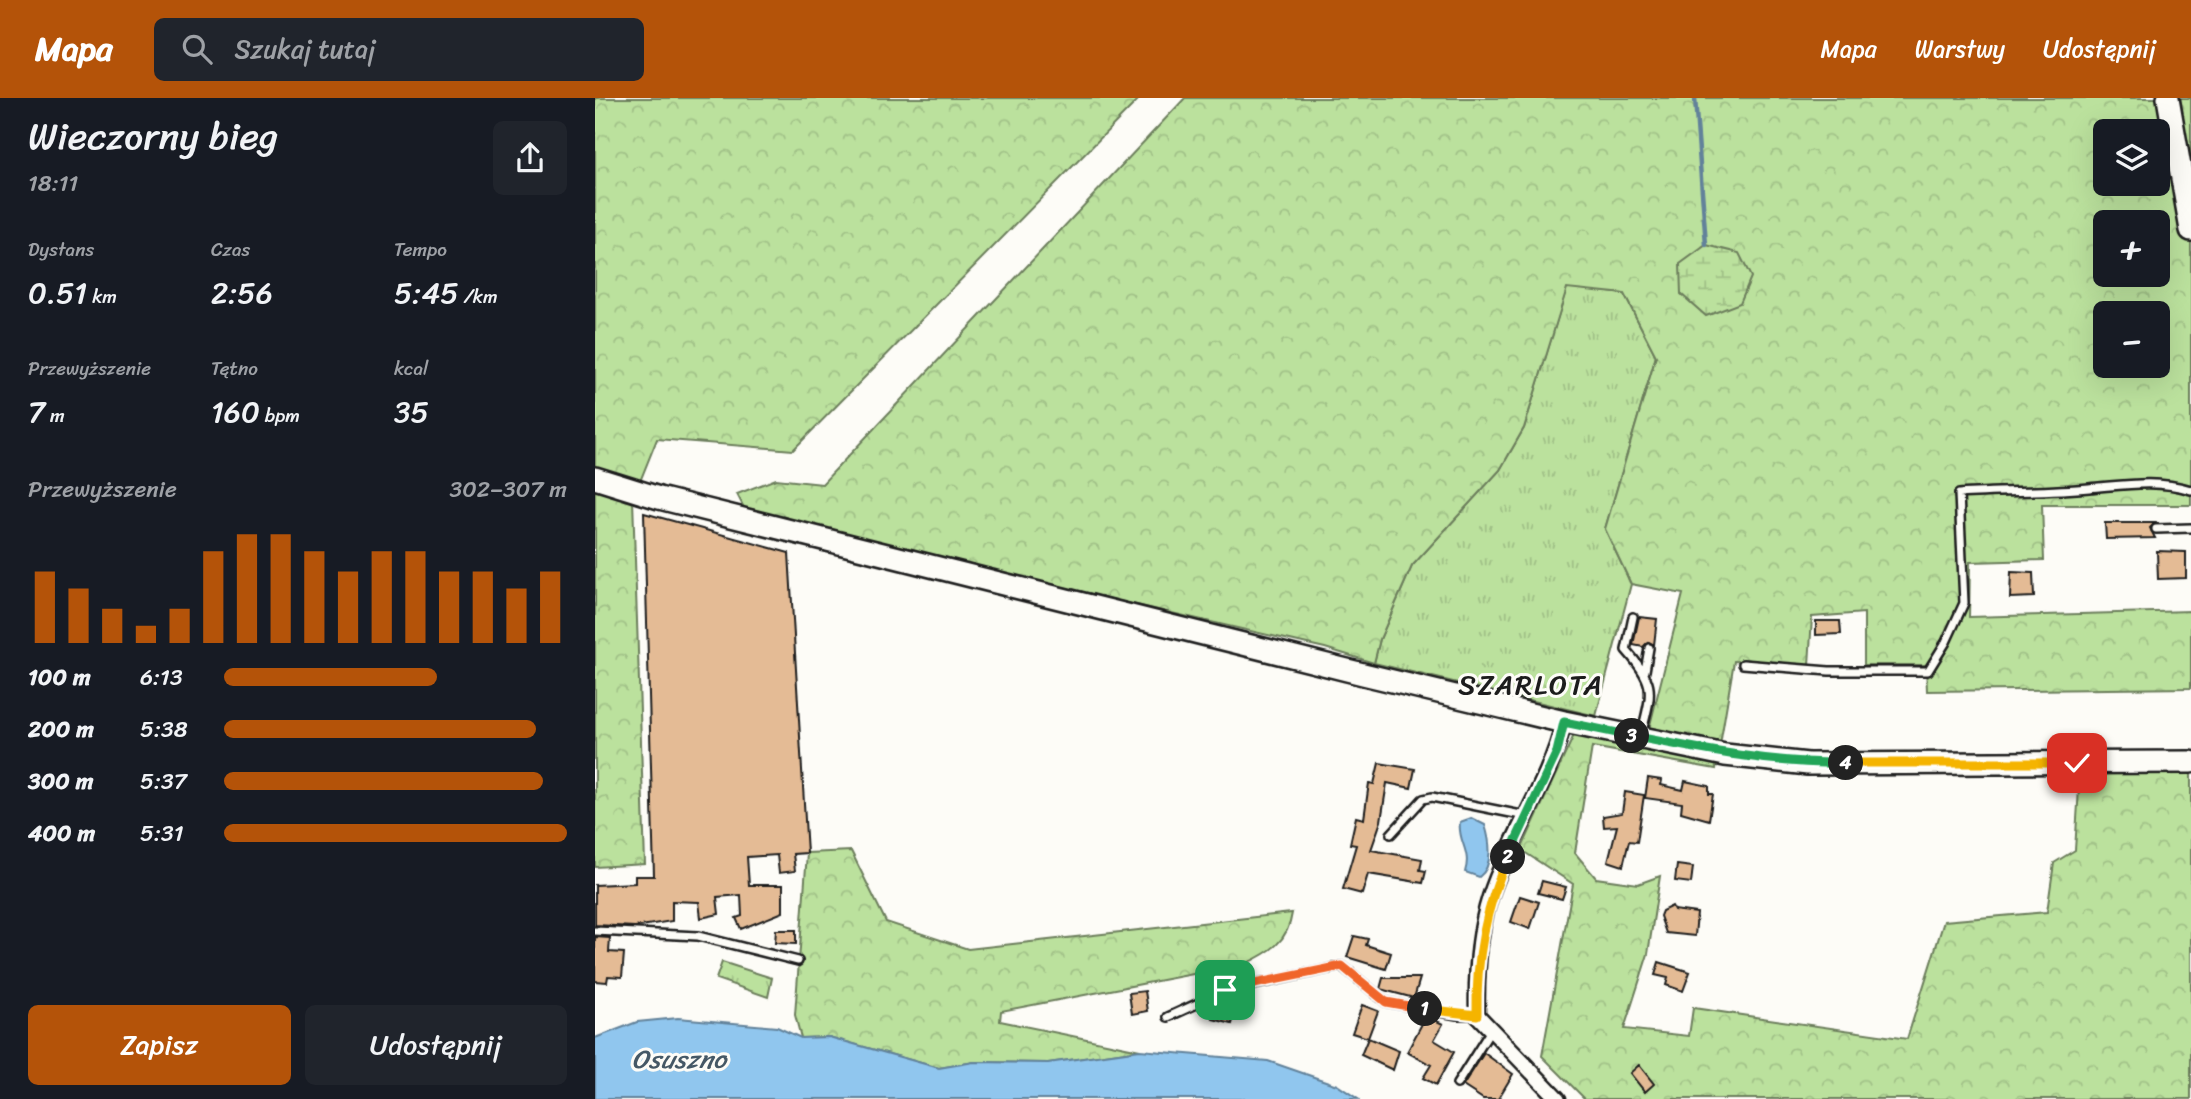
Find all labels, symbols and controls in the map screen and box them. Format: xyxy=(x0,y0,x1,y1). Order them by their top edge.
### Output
search box xyxy=(154,18,644,81)
text: Mapa xyxy=(35,20,112,78)
text: Szukaj tutaj xyxy=(234,26,376,72)
text: Mapa xyxy=(1820,28,1877,70)
text: Warstwy xyxy=(1915,28,2005,70)
text: Udostępnij xyxy=(2043,28,2156,70)
icon: search xyxy=(178,30,216,68)
text: Wieczorny bieg xyxy=(28,103,278,170)
map controls xyxy=(2093,119,2170,378)
button: layers xyxy=(2093,119,2170,196)
button: share xyxy=(493,121,567,195)
text: 18:11 xyxy=(28,163,78,204)
button: + xyxy=(2093,210,2170,287)
text: Dystans xyxy=(28,233,94,266)
text: Czas xyxy=(211,233,250,266)
text: Tempo xyxy=(394,233,447,266)
text: 0.51 xyxy=(28,266,87,320)
text: 2:56 xyxy=(211,266,273,320)
text: 5:45 xyxy=(394,266,458,320)
text: km xyxy=(87,280,117,313)
text: /km xyxy=(458,280,498,313)
button: − xyxy=(2093,301,2170,378)
text: Przewyższenie xyxy=(28,352,151,385)
text: Tętno xyxy=(211,352,258,385)
text: kcal xyxy=(394,352,429,385)
text: 7 xyxy=(28,385,45,439)
text: 160 xyxy=(211,385,260,439)
text: 35 xyxy=(394,385,429,439)
text: m xyxy=(45,399,65,432)
text: bpm xyxy=(260,399,300,432)
text: Przewyższenie xyxy=(28,469,177,510)
text: 302–307 m xyxy=(450,469,567,510)
text: 100 m xyxy=(28,657,91,698)
text: 6:13 xyxy=(140,657,183,698)
district label: SZARLOTA xyxy=(1458,660,1604,709)
text: 200 m xyxy=(28,709,94,750)
text: 5:38 xyxy=(140,709,188,750)
pin: 3 xyxy=(1615,718,1649,754)
text: 3 xyxy=(1626,719,1637,752)
pin xyxy=(2047,733,2107,793)
icon: check xyxy=(2058,744,2096,782)
pin: 4 xyxy=(1829,746,1863,780)
text: 4 xyxy=(1840,746,1851,779)
text: 300 m xyxy=(28,761,93,802)
text: 5:37 xyxy=(140,761,187,802)
text: 400 m xyxy=(28,813,95,854)
text: 5:31 xyxy=(140,813,184,854)
pin: 2 xyxy=(1490,840,1525,874)
text: 2 xyxy=(1502,840,1513,873)
pin xyxy=(1195,960,1255,1020)
icon: arrive xyxy=(1206,971,1244,1009)
pin: 1 xyxy=(1407,992,1443,1026)
text: 1 xyxy=(1420,992,1429,1025)
button: Zapisz xyxy=(28,1005,291,1085)
button: Udostępnij xyxy=(305,1005,567,1085)
water label: Osuszno xyxy=(632,1036,728,1082)

